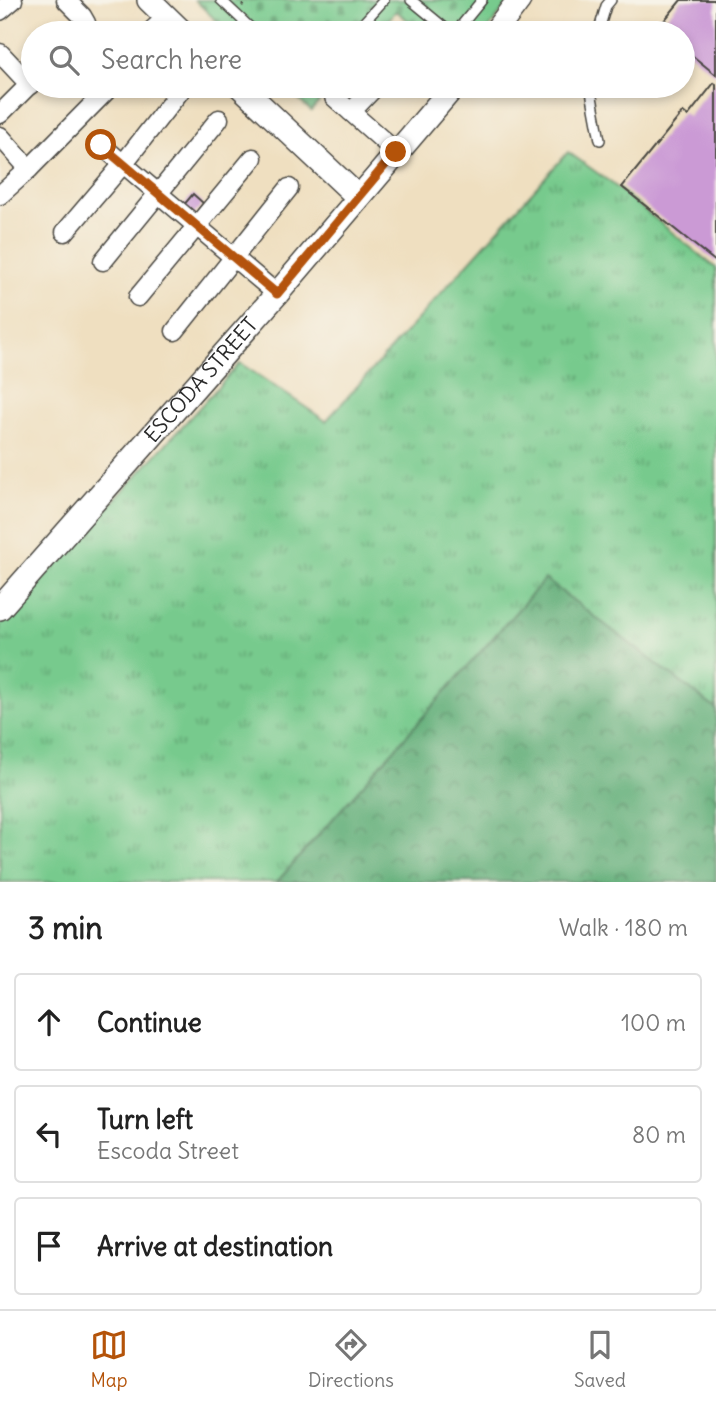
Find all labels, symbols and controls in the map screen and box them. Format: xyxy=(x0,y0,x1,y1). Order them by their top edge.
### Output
search box xyxy=(21,21,695,98)
icon: search xyxy=(45,41,83,79)
text: Search here xyxy=(101,43,242,76)
route start xyxy=(85,129,116,160)
route end xyxy=(380,136,411,167)
street label: ESCODA STREET xyxy=(138,311,263,448)
text: 3 min xyxy=(28,909,103,947)
text: Walk · 180 m xyxy=(559,913,688,942)
icon: ahead xyxy=(30,1003,68,1041)
text: Continue xyxy=(97,1006,202,1039)
text: 100 m xyxy=(621,1008,686,1037)
text: Turn left xyxy=(97,1103,193,1136)
icon: left xyxy=(30,1115,68,1153)
text: 80 m xyxy=(632,1120,686,1149)
text: Escoda Street xyxy=(97,1136,239,1165)
icon: arrive xyxy=(30,1227,68,1265)
text: Arrive at destination xyxy=(97,1230,333,1263)
tab: Map xyxy=(90,1326,128,1392)
tab: Directions xyxy=(308,1326,394,1392)
tab: Saved xyxy=(574,1326,626,1392)

